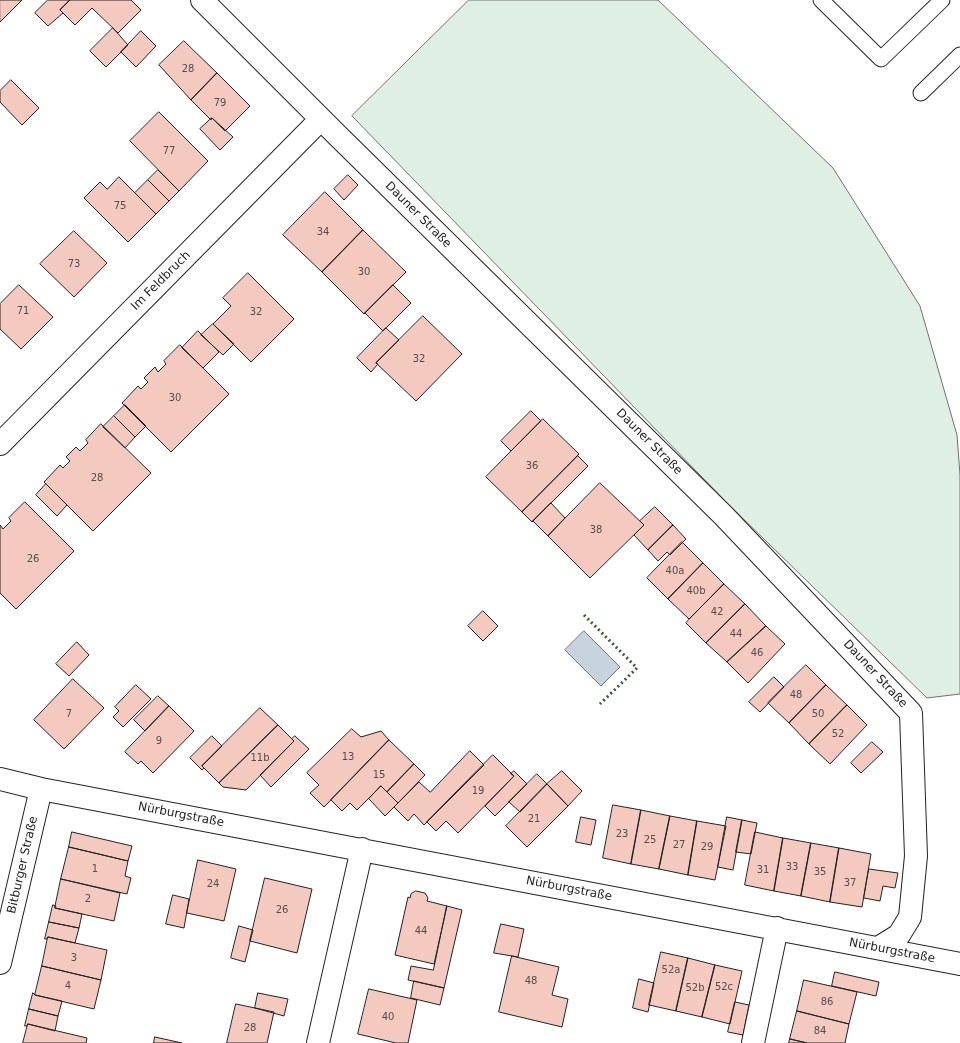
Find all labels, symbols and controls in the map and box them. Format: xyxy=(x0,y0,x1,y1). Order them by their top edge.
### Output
house number: 28 xyxy=(182,63,194,75)
house number: 79 xyxy=(214,97,226,109)
house number: 77 xyxy=(163,145,175,157)
street label: Dauner Straße xyxy=(382,179,454,251)
house number: 75 xyxy=(114,200,126,212)
house number: 34 xyxy=(317,226,329,238)
street label: Im Feldbruch xyxy=(128,248,194,314)
house number: 73 xyxy=(68,258,80,270)
house number: 30 xyxy=(358,266,370,278)
house number: 71 xyxy=(17,305,29,317)
house number: 32 xyxy=(250,306,262,318)
house number: 32 xyxy=(413,353,425,365)
house number: 30 xyxy=(169,392,181,404)
street label: Dauner Straße xyxy=(613,406,685,478)
house number: 36 xyxy=(526,460,538,472)
house number: 28 xyxy=(91,472,103,484)
house number: 38 xyxy=(590,524,602,536)
house number: 26 xyxy=(27,553,39,565)
house number: 40a xyxy=(666,565,684,577)
house number: 40b xyxy=(686,585,706,597)
house number: 42 xyxy=(711,606,723,618)
house number: 44 xyxy=(730,628,742,640)
street label: Dauner Straße xyxy=(840,637,910,711)
house number: 46 xyxy=(751,647,763,659)
house number: 48 xyxy=(790,689,802,701)
house number: 7 xyxy=(66,708,72,720)
house number: 50 xyxy=(812,708,824,720)
house number: 52 xyxy=(832,728,844,740)
house number: 9 xyxy=(156,735,162,747)
house number: 13 xyxy=(342,751,354,763)
house number: 11b xyxy=(250,752,270,764)
house number: 15 xyxy=(373,769,385,781)
house number: 19 xyxy=(472,785,484,797)
street label: Nürburgstraße xyxy=(137,800,225,830)
house number: 21 xyxy=(528,813,540,825)
street label: Bitburger Straße xyxy=(5,815,41,915)
house number: 23 xyxy=(616,828,628,840)
house number: 25 xyxy=(644,834,656,846)
house number: 27 xyxy=(673,839,685,851)
house number: 29 xyxy=(701,841,713,853)
house number: 33 xyxy=(786,861,798,873)
house number: 1 xyxy=(92,863,98,875)
house number: 31 xyxy=(757,864,769,876)
house number: 35 xyxy=(814,866,826,878)
street label: Nürburgstraße xyxy=(525,874,613,904)
house number: 37 xyxy=(844,877,856,889)
house number: 24 xyxy=(207,878,219,890)
house number: 2 xyxy=(85,893,91,905)
house number: 26 xyxy=(276,904,288,916)
house number: 44 xyxy=(415,925,427,937)
street label: Nürburgstraße xyxy=(848,936,936,966)
house number: 3 xyxy=(71,952,77,964)
house number: 52a xyxy=(662,964,680,976)
house number: 48 xyxy=(525,975,537,987)
house number: 4 xyxy=(65,980,71,992)
house number: 52c xyxy=(715,981,733,993)
house number: 52b xyxy=(685,982,705,994)
house number: 86 xyxy=(821,996,833,1008)
house number: 40 xyxy=(382,1011,394,1023)
house number: 28 xyxy=(244,1022,256,1034)
house number: 84 xyxy=(814,1025,826,1037)

